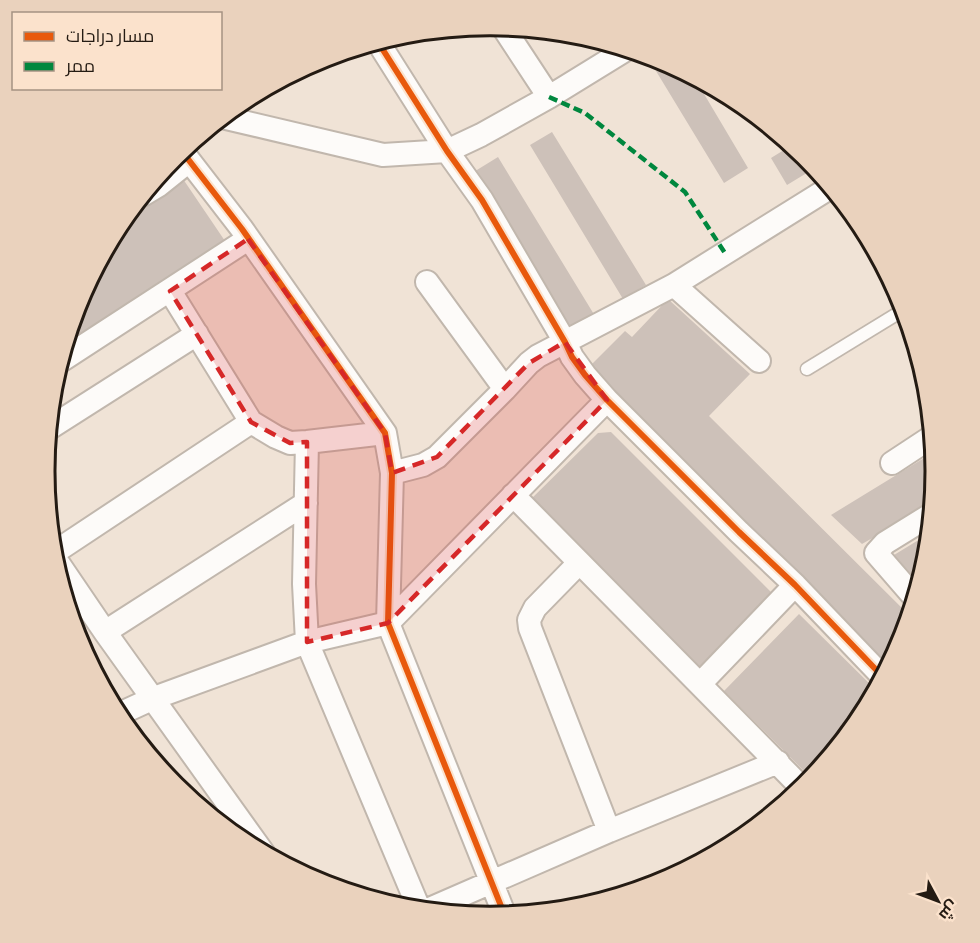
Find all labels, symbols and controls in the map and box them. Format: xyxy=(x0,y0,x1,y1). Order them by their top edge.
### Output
legend xyxy=(12,12,222,90)
text: مسار دراجات xyxy=(66,24,154,47)
text: ممر xyxy=(65,54,95,77)
north arrow xyxy=(908,871,968,931)
text: ش xyxy=(935,897,964,925)

